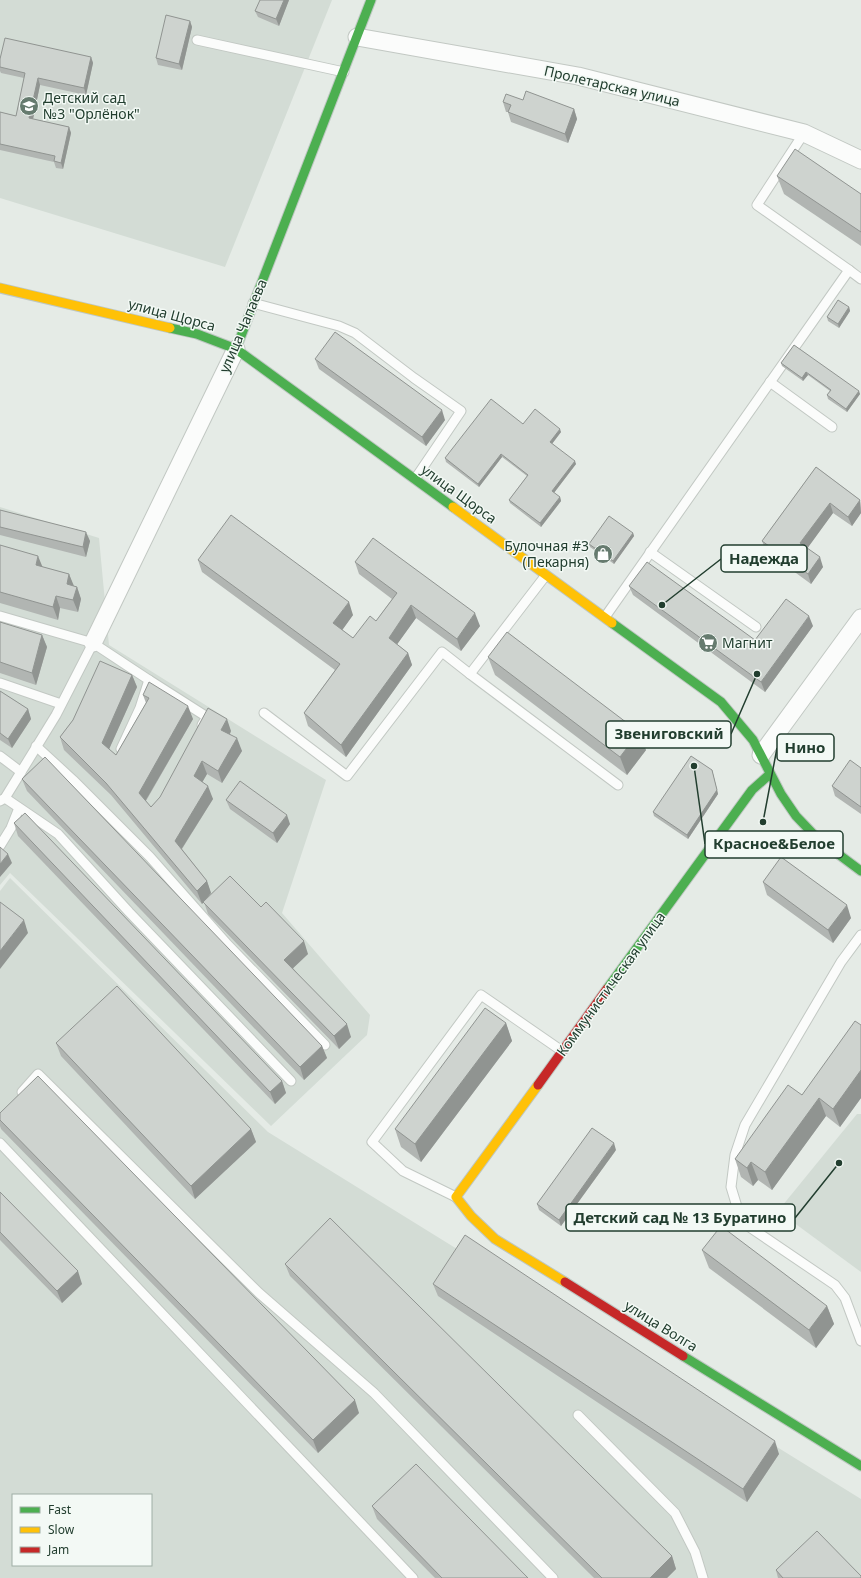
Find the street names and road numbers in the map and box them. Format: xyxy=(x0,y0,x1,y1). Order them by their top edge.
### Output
street label: Пролетарская улица xyxy=(542,61,682,110)
street label: улица Чапаева xyxy=(214,276,271,376)
street label: улица Щорса xyxy=(127,294,218,335)
street label: улица Щорса xyxy=(418,460,501,528)
street label: Коммунистическая улица xyxy=(552,908,669,1060)
street label: улица Волга xyxy=(621,1296,701,1356)

